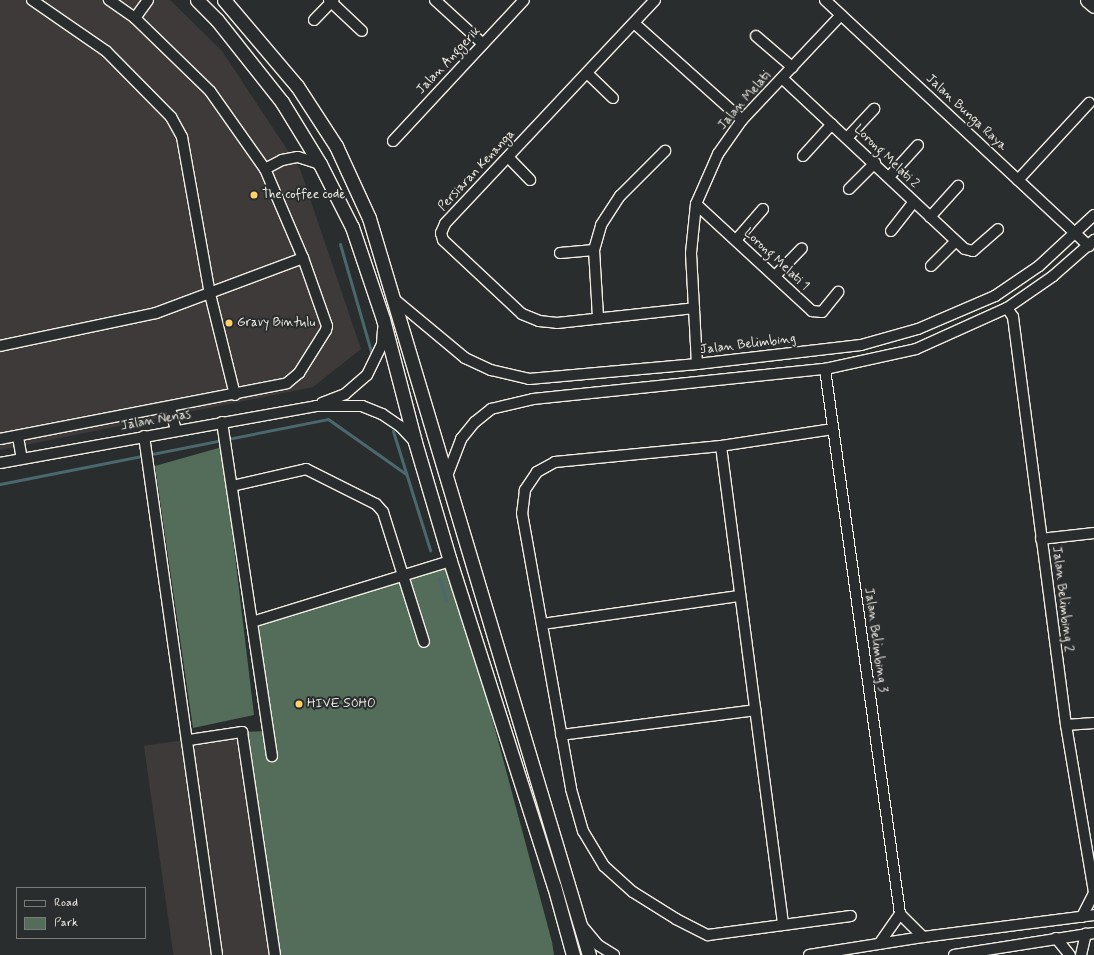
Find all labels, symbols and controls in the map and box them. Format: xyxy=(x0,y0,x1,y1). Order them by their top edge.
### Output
street label: Jalan Anggerik xyxy=(414,24,484,98)
street label: Jalan Melati xyxy=(715,68,775,134)
street label: Jalan Bunga Raya xyxy=(923,72,1009,154)
street label: Lorong Melati 2 xyxy=(850,122,922,192)
street label: Persiaran Kenanga xyxy=(434,126,520,216)
place label: The coffee code xyxy=(262,187,345,203)
marker: The coffee code xyxy=(249,190,259,200)
street label: Lorong Melati 1 xyxy=(740,225,812,295)
place label: Gravy Bintulu xyxy=(237,315,313,331)
marker: Gravy Bintulu xyxy=(224,318,234,328)
street label: Jalan Belimbing xyxy=(699,331,797,359)
street label: Jalan Nenas xyxy=(120,407,192,435)
street label: Jalan Belimbing 2 xyxy=(1048,545,1076,653)
street label: Jalan Belimbing 3 xyxy=(860,587,890,693)
place label: HIVE SOHO xyxy=(307,696,375,712)
marker: HIVE SOHO xyxy=(294,699,304,709)
legend xyxy=(16,887,146,939)
text: Road xyxy=(54,895,78,911)
text: Park xyxy=(54,915,78,931)

